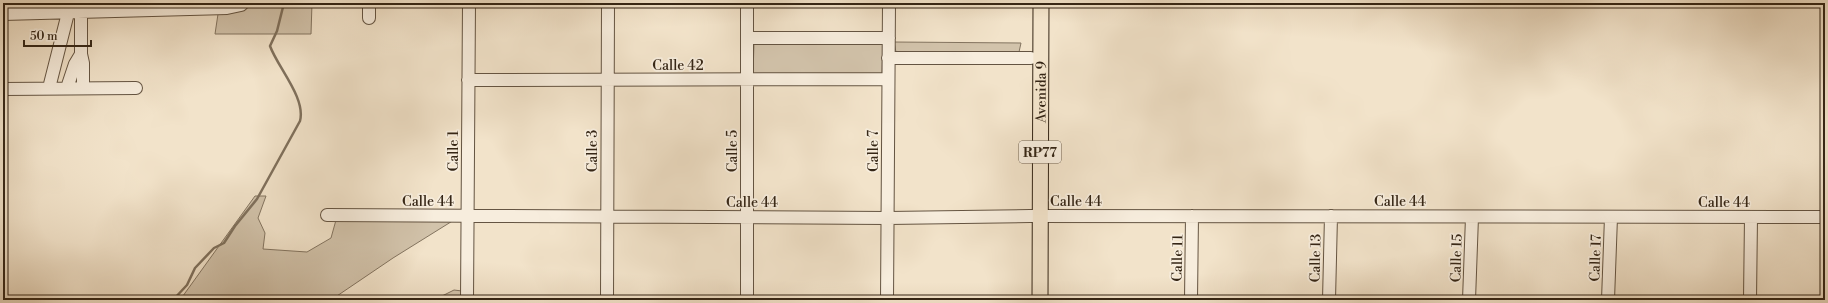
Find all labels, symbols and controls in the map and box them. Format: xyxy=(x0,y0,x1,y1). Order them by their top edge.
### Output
scale bar xyxy=(24,22,91,48)
text: 50 m xyxy=(30,29,58,44)
street label: Calle 42 xyxy=(652,57,704,75)
street label: Avenida 9 xyxy=(1033,61,1051,124)
street label: Calle 3 xyxy=(584,129,602,172)
street label: Calle 5 xyxy=(724,129,742,172)
street label: Calle 7 xyxy=(865,130,883,172)
street label: Calle 1 xyxy=(445,131,463,171)
road number: RP77 xyxy=(1019,141,1061,163)
street label: Calle 44 xyxy=(402,193,454,211)
street label: Calle 44 xyxy=(1050,193,1102,211)
street label: Calle 44 xyxy=(1374,193,1426,211)
street label: Calle 44 xyxy=(726,194,778,212)
street label: Calle 44 xyxy=(1698,194,1750,212)
street label: Calle 13 xyxy=(1307,233,1325,283)
street label: Calle 15 xyxy=(1447,233,1467,283)
street label: Calle 11 xyxy=(1169,234,1187,282)
street label: Calle 17 xyxy=(1586,234,1606,282)

